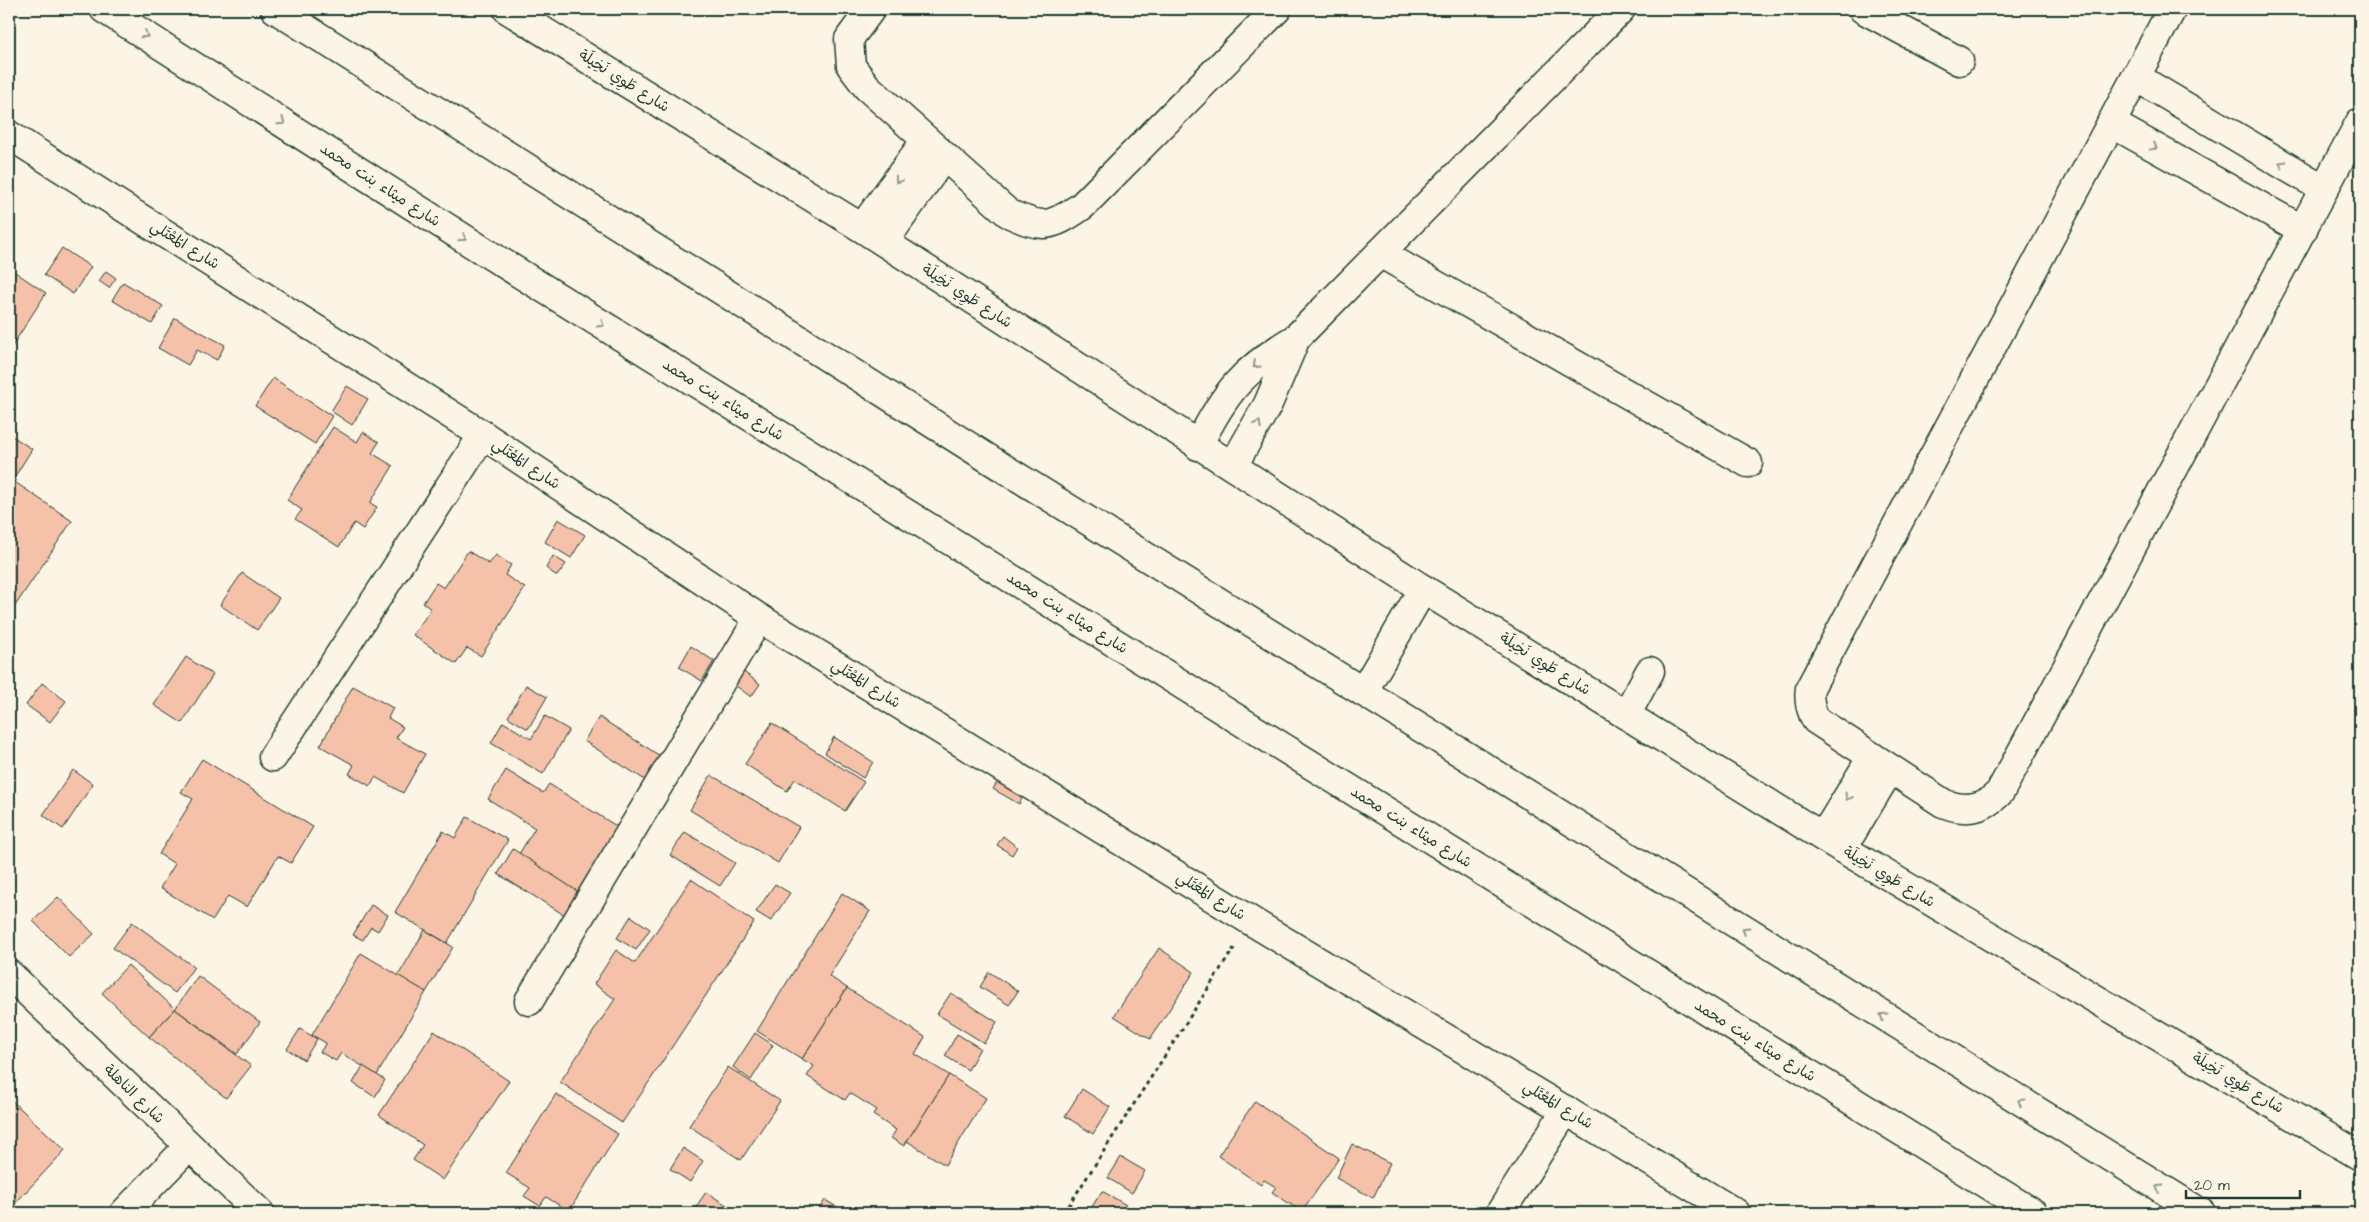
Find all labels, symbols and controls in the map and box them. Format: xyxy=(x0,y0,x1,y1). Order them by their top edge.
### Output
one-way arrow xyxy=(139,29,149,38)
street label: شارع طَوِي نَخِيلَة xyxy=(574,45,674,118)
one-way arrow xyxy=(277,116,286,126)
street label: شارع ميثاء بنت محمد xyxy=(316,138,444,232)
one-way arrow xyxy=(2148,140,2157,150)
one-way arrow xyxy=(2279,161,2288,171)
one-way arrow xyxy=(895,174,904,183)
street label: شارع المُعْتَلي xyxy=(145,215,224,276)
one-way arrow xyxy=(458,232,467,241)
street label: شارع طَوِي نَخِيلَة xyxy=(917,259,1016,334)
one-way arrow xyxy=(596,318,605,327)
street label: شارع ميثاء بنت محمد xyxy=(658,354,788,446)
one-way arrow xyxy=(1253,359,1262,368)
one-way arrow xyxy=(1252,420,1262,429)
street label: شارع المُعْتَلي xyxy=(487,433,564,496)
street label: شارع ميثاء بنت محمد xyxy=(1002,567,1132,659)
street label: شارع طَوِي نَخِيلَة xyxy=(1495,628,1595,701)
street label: شارع المُعْتَلي xyxy=(826,654,905,715)
street label: شارع ميثاء بنت محمد xyxy=(1346,781,1476,873)
one-way arrow xyxy=(1844,792,1854,801)
street label: شارع طَوِي نَخِيلَة xyxy=(1839,841,1939,913)
street label: شارع المُعْتَلي xyxy=(1171,866,1250,927)
one-way arrow xyxy=(1742,927,1751,937)
street label: شارع ميثاء بنت محمد xyxy=(1690,995,1820,1087)
one-way arrow xyxy=(1880,1013,1889,1022)
street label: شارع طَوِي نَخِيلَة xyxy=(2188,1047,2288,1119)
street label: شارع الناهلة xyxy=(99,1060,169,1128)
street label: شارع المُعْتَلي xyxy=(1518,1076,1597,1136)
one-way arrow xyxy=(2018,1098,2027,1108)
scale bar xyxy=(2186,1167,2300,1199)
text: 20 m xyxy=(2194,1175,2230,1196)
one-way arrow xyxy=(2156,1184,2165,1194)

